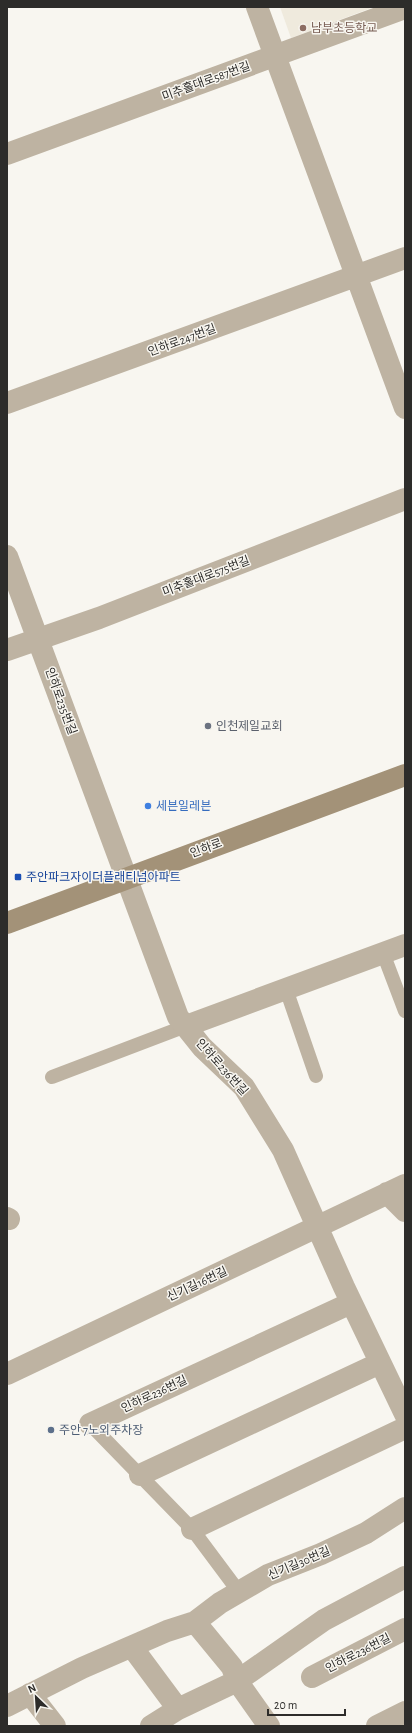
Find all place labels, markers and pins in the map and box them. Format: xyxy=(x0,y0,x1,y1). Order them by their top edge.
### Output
place label: 남부초등학교 xyxy=(311,21,377,34)
marker: 남부초등학교 xyxy=(298,23,308,33)
place label: 인천제일교회 xyxy=(216,719,282,732)
marker: 인천제일교회 xyxy=(203,721,213,731)
place label: 세븐일레븐 xyxy=(156,800,211,812)
marker: 세븐일레븐 xyxy=(143,801,153,811)
place label: 주안파크자이더플래티넘아파트 xyxy=(26,871,181,883)
marker: 주안파크자이더플래티넘아파트 xyxy=(13,872,23,882)
place label: 주안 7노외주차장 xyxy=(59,1424,143,1436)
marker: 주안 7노외주차장 xyxy=(46,1425,56,1435)

